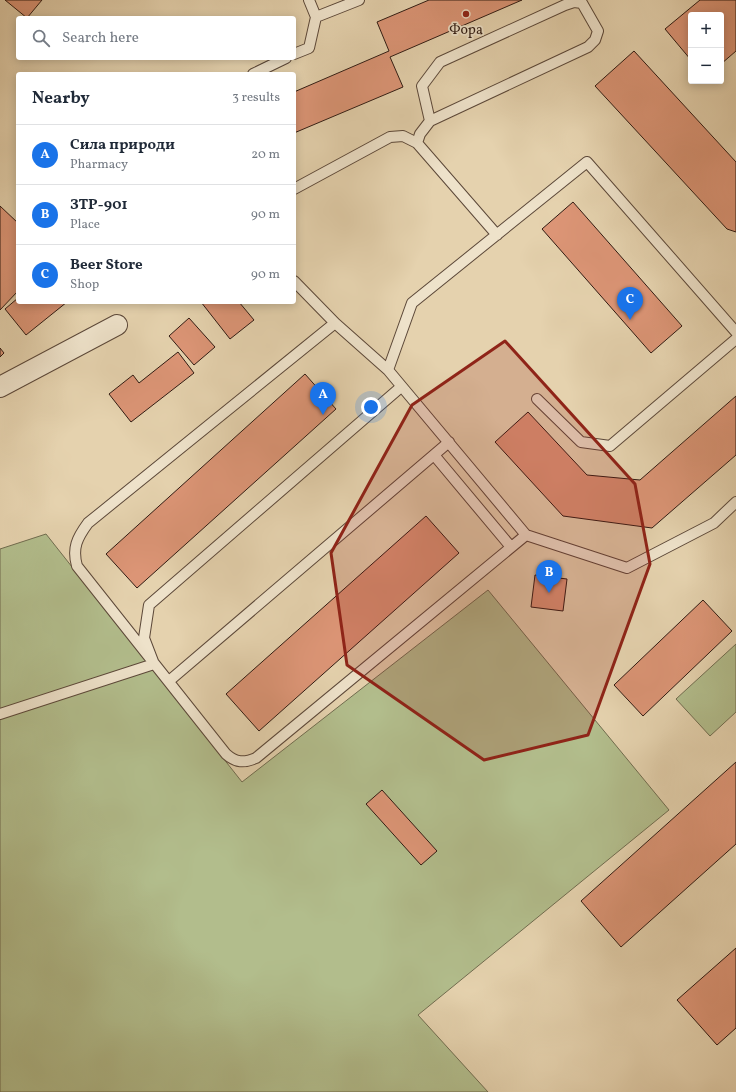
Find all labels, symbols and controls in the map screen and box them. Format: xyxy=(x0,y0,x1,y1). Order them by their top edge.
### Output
marker: Фора xyxy=(461,9,471,19)
map controls xyxy=(688,12,724,84)
button: + xyxy=(688,12,724,48)
search box xyxy=(16,16,296,60)
place label: Фора xyxy=(449,21,483,40)
icon: search xyxy=(30,27,52,49)
text: Search here xyxy=(62,28,139,49)
button: − xyxy=(688,48,724,84)
text: Nearby xyxy=(32,87,90,110)
text: 3 results xyxy=(232,89,280,107)
text: Сила природи xyxy=(70,135,175,156)
text: A xyxy=(40,146,50,164)
text: 20 m xyxy=(251,146,280,164)
text: Pharmacy xyxy=(70,156,128,174)
text: ЗТР-901 xyxy=(70,195,127,216)
text: B xyxy=(41,206,49,224)
text: 90 m xyxy=(251,206,280,224)
text: Place xyxy=(70,216,100,234)
text: Beer Store xyxy=(70,255,143,276)
text: C xyxy=(41,266,49,284)
text: 90 m xyxy=(251,266,280,284)
text: Shop xyxy=(70,276,99,294)
pin: C xyxy=(617,287,643,320)
pin: A xyxy=(310,382,336,415)
your location xyxy=(361,397,381,417)
pin: B xyxy=(536,560,562,593)

